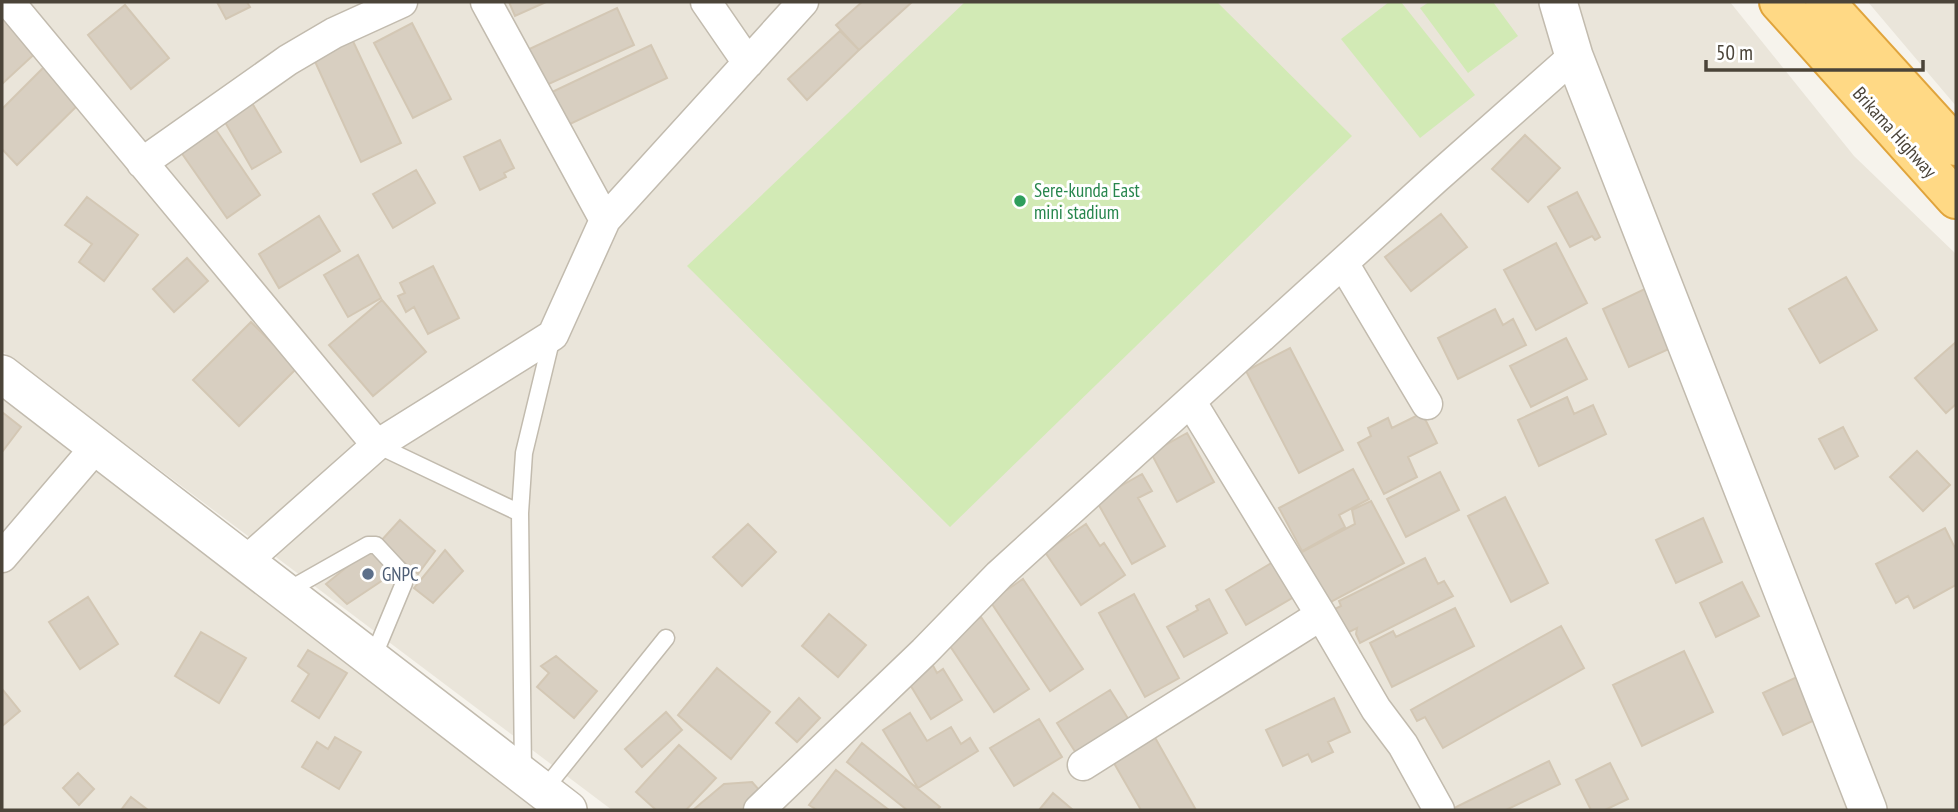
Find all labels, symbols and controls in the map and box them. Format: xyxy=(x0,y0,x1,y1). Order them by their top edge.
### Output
scale bar xyxy=(1706,28,1923,72)
text: 50 m xyxy=(1716,39,1753,66)
street label: Brikama Highway xyxy=(1848,82,1943,183)
place label: Sere-kunda East mini stadium xyxy=(1034,178,1141,224)
marker: Sere-kunda East mini stadium xyxy=(1012,193,1028,209)
place label: GNPC xyxy=(382,562,419,586)
marker: GNPC xyxy=(360,566,376,582)

